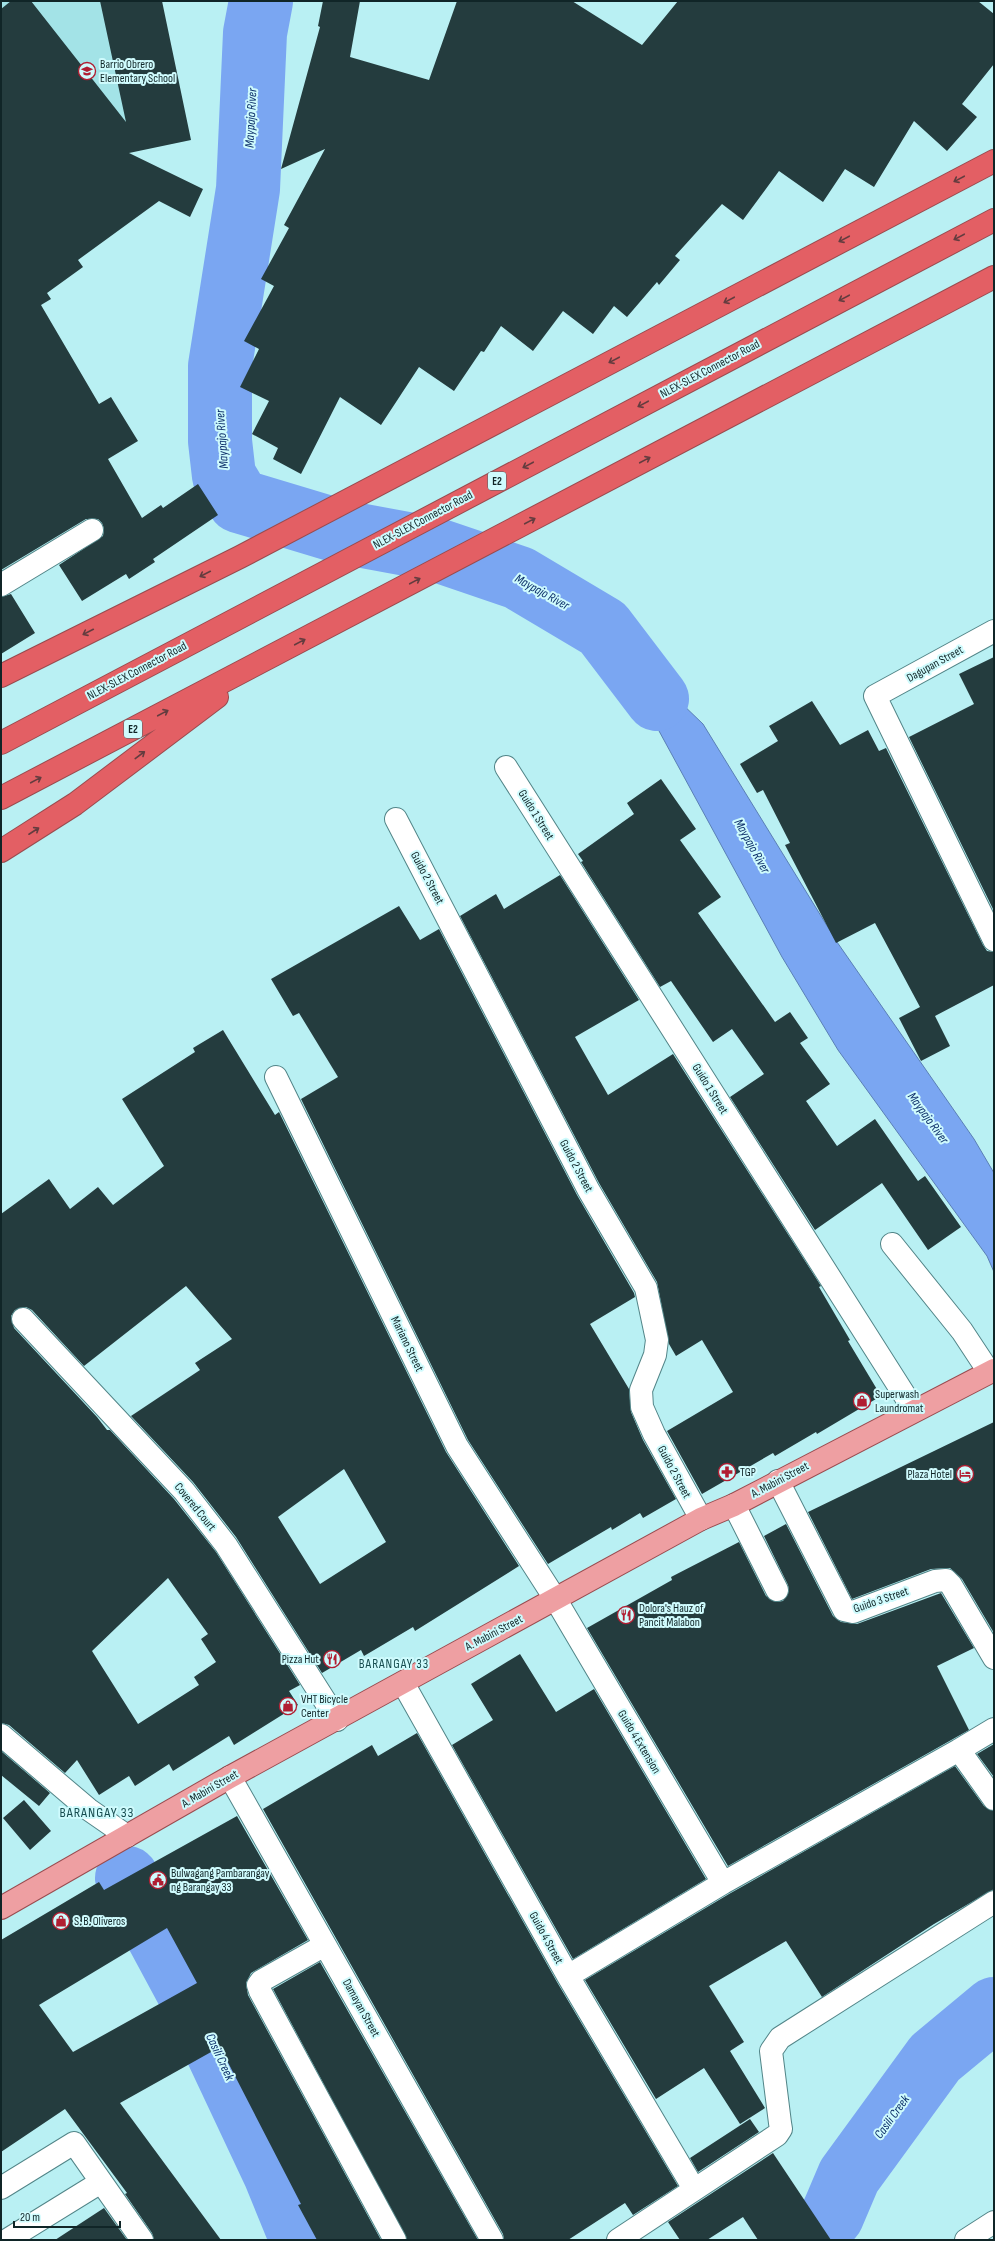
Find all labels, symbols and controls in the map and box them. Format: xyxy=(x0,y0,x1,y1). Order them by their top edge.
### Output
place label: Barrio Obrero Elementary School xyxy=(100,57,175,86)
school or university icon: Barrio Obrero Elementary School xyxy=(77,61,97,81)
water label: Maypajo River xyxy=(241,86,261,148)
one-way arrow xyxy=(954,176,966,183)
one-way arrow xyxy=(954,234,966,242)
one-way arrow xyxy=(839,236,851,244)
one-way arrow xyxy=(839,295,851,302)
one-way arrow xyxy=(723,297,735,304)
street label: NLEX-SLEX Connector Road xyxy=(658,336,762,402)
one-way arrow xyxy=(608,357,620,364)
one-way arrow xyxy=(637,401,649,409)
water label: Maypajo River xyxy=(212,407,232,469)
one-way arrow xyxy=(639,456,651,463)
one-way arrow xyxy=(522,462,534,469)
road number: E2 xyxy=(488,472,506,490)
street label: NLEX-SLEX Connector Road xyxy=(371,487,475,553)
one-way arrow xyxy=(524,516,536,524)
one-way arrow xyxy=(199,571,211,578)
water label: Maypajo River xyxy=(512,571,573,614)
one-way arrow xyxy=(409,577,421,584)
one-way arrow xyxy=(83,629,95,636)
one-way arrow xyxy=(294,637,306,645)
street label: NLEX-SLEX Connector Road xyxy=(85,638,189,704)
street label: Dagupan Street xyxy=(904,642,966,686)
one-way arrow xyxy=(157,709,169,716)
road number: E2 xyxy=(124,720,142,738)
one-way arrow xyxy=(134,751,145,759)
one-way arrow xyxy=(29,775,41,783)
street label: Guido 1 Street xyxy=(515,787,558,843)
water label: Maypajo River xyxy=(731,816,774,877)
one-way arrow xyxy=(28,826,40,834)
street label: Guido 2 Street xyxy=(407,849,447,907)
street label: Guido 1 Street xyxy=(689,1061,732,1117)
water label: Maypajo River xyxy=(904,1089,953,1148)
street label: Guido 2 Street xyxy=(556,1137,596,1195)
street label: Mariano Street xyxy=(387,1314,427,1374)
place label: Superwash Laundromat xyxy=(875,1387,924,1416)
shop icon: Superwash Laundromat xyxy=(852,1391,872,1411)
street label: Guido 2 Street xyxy=(654,1443,694,1501)
street label: A. Mabini Street xyxy=(748,1458,812,1502)
pharmacy icon: TGP xyxy=(717,1462,737,1482)
hotel icon: Plaza Hotel xyxy=(955,1464,975,1484)
place label: TGP xyxy=(740,1465,756,1480)
place label: Plaza Hotel xyxy=(908,1467,952,1482)
street label: Covered Court xyxy=(171,1480,219,1534)
street label: Guido 3 Street xyxy=(851,1583,911,1616)
place label: Dolora's Hauz of Pancit Malabon xyxy=(639,1601,704,1630)
restaurant icon: Dolora's Hauz of Pancit Malabon xyxy=(616,1605,636,1625)
street label: A. Mabini Street xyxy=(462,1611,526,1655)
restaurant icon: Pizza Hut xyxy=(322,1649,342,1669)
place label: Pizza Hut xyxy=(282,1652,319,1667)
district label: BARANGAY 33 xyxy=(359,1656,429,1672)
place label: VHT Bicycle Center xyxy=(301,1692,348,1721)
shop icon: VHT Bicycle Center xyxy=(278,1696,298,1716)
street label: Guido 4 Extension xyxy=(614,1707,664,1777)
street label: A. Mabini Street xyxy=(178,1767,241,1812)
district label: BARANGAY 33 xyxy=(60,1804,134,1821)
place label: Bulwagang Pambarangay ng Barangay 33 xyxy=(171,1866,270,1895)
public building icon: Bulwagang Pambarangay ng Barangay 33 xyxy=(148,1870,168,1890)
street label: Guido 4 Street xyxy=(526,1909,567,1967)
shop icon: S. B. Oliveros xyxy=(51,1911,71,1931)
place label: S. B. Oliveros xyxy=(74,1914,125,1929)
street label: Damayan Street xyxy=(339,1976,383,2040)
water label: Casili Creek xyxy=(202,2031,238,2084)
water label: Casili Creek xyxy=(871,2091,914,2142)
scale bar xyxy=(14,2203,120,2229)
text: 20 m xyxy=(20,2210,40,2225)

